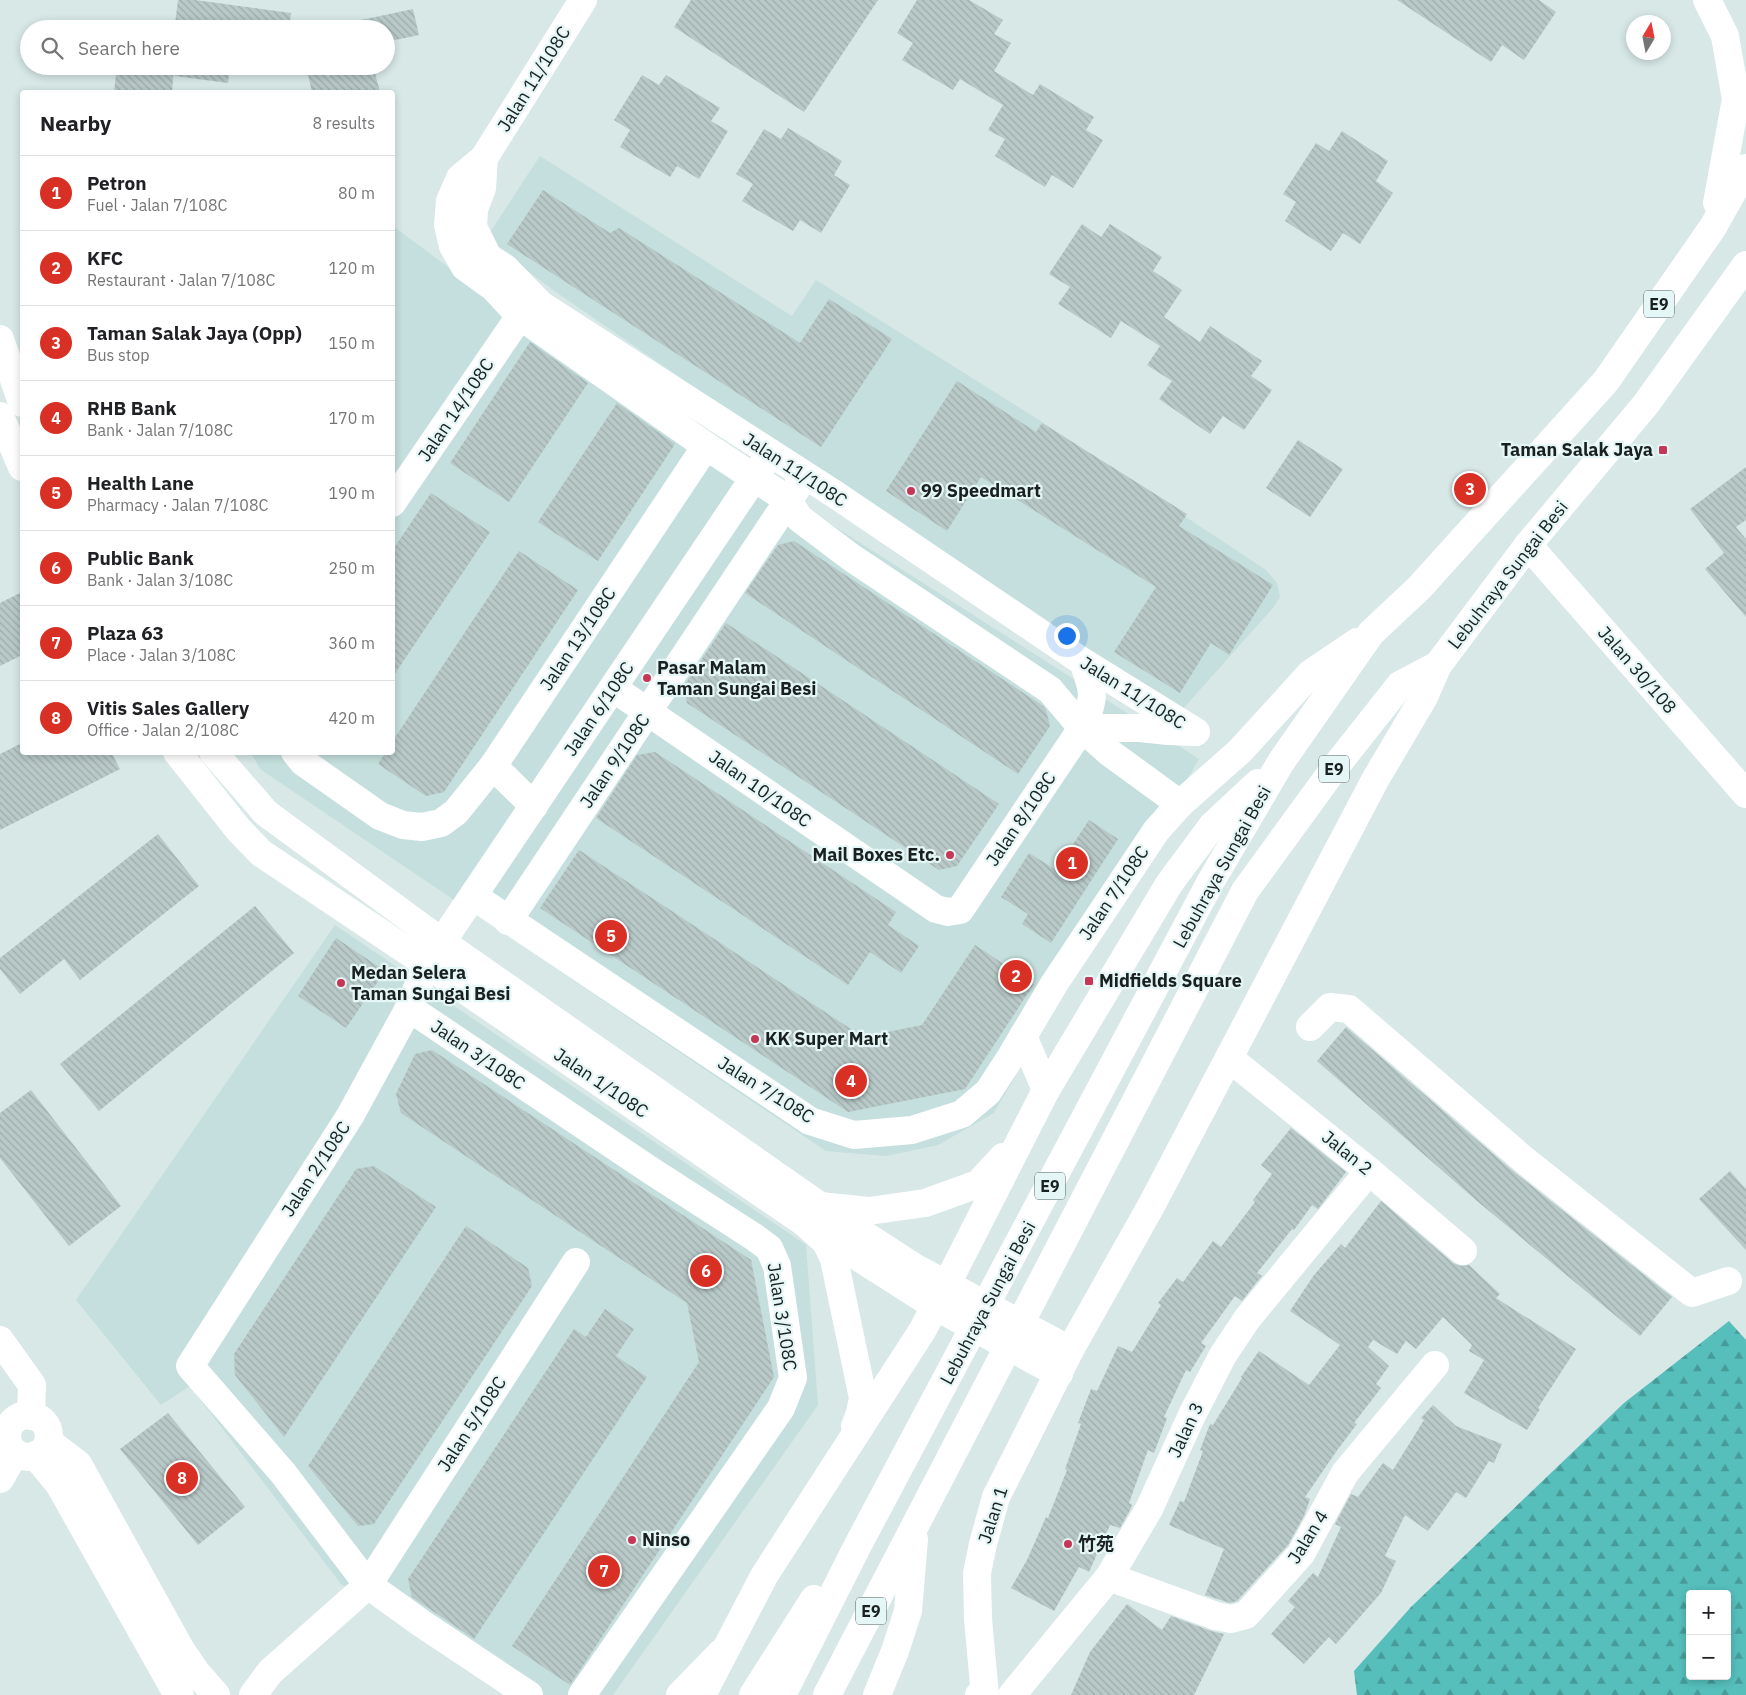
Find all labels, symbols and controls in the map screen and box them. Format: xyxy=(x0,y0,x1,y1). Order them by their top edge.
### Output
north arrow xyxy=(1626,15,1671,60)
search box xyxy=(20,20,395,75)
street label: Jalan 11/108C xyxy=(492,22,575,136)
icon: search xyxy=(38,34,66,62)
text: Search here xyxy=(78,36,180,60)
text: Nearby xyxy=(40,109,111,137)
text: 8 results xyxy=(312,113,375,133)
text: Petron xyxy=(87,171,147,195)
text: 1 xyxy=(51,183,61,203)
text: 80 m xyxy=(338,183,375,203)
text: Fuel · Jalan 7/108C xyxy=(87,195,227,215)
text: KFC xyxy=(87,246,123,270)
text: 2 xyxy=(51,258,61,278)
text: 120 m xyxy=(328,258,375,278)
text: Restaurant · Jalan 7/108C xyxy=(87,270,275,290)
road number: E9 xyxy=(1644,290,1674,318)
text: Taman Salak Jaya (Opp) xyxy=(87,321,302,345)
text: 3 xyxy=(51,333,61,353)
text: 150 m xyxy=(328,333,375,353)
text: Bus stop xyxy=(87,345,150,365)
street label: Jalan 14/108C xyxy=(413,354,499,466)
text: RHB Bank xyxy=(87,396,177,420)
text: 4 xyxy=(51,408,61,428)
text: 170 m xyxy=(328,408,375,428)
text: Bank · Jalan 7/108C xyxy=(87,420,233,440)
street label: Jalan 11/108C xyxy=(739,427,852,512)
place label: Taman Salak Jaya xyxy=(1501,438,1653,461)
marker: Taman Salak Jaya xyxy=(1657,444,1669,456)
pin: 3 xyxy=(1454,470,1486,508)
text: Health Lane xyxy=(87,471,194,495)
place label: 99 Speedmart xyxy=(921,479,1041,502)
text: 5 xyxy=(51,483,61,503)
text: 190 m xyxy=(328,483,375,503)
marker: 99 Speedmart xyxy=(905,485,917,497)
text: Pharmacy · Jalan 7/108C xyxy=(87,495,268,515)
street label: Lebuhraya Sungai Besi xyxy=(1443,496,1573,653)
text: Public Bank xyxy=(87,546,194,570)
text: 6 xyxy=(51,558,61,578)
text: 250 m xyxy=(328,558,375,578)
text: Bank · Jalan 3/108C xyxy=(87,570,233,590)
street label: Jalan 13/108C xyxy=(535,583,621,695)
text: Plaza 63 xyxy=(87,621,164,645)
street label: Jalan 30/108 xyxy=(1593,621,1682,718)
your location xyxy=(1054,623,1080,649)
text: 7 xyxy=(51,633,61,653)
text: 360 m xyxy=(328,633,375,653)
text: Place · Jalan 3/108C xyxy=(87,645,236,665)
street label: Jalan 11/108C xyxy=(1076,651,1190,734)
place label: Pasar Malam Taman Sungai Besi xyxy=(657,656,816,700)
street label: Jalan 6/108C xyxy=(559,657,639,760)
marker: Pasar Malam Taman Sungai Besi xyxy=(641,672,653,684)
text: Vitis Sales Gallery xyxy=(87,696,249,720)
text: 8 xyxy=(51,708,61,728)
text: 420 m xyxy=(328,708,375,728)
street label: Jalan 9/108C xyxy=(575,709,655,812)
text: Office · Jalan 2/108C xyxy=(87,720,239,740)
street label: Jalan 10/108C xyxy=(705,745,816,832)
road number: E9 xyxy=(1319,756,1349,782)
street label: Jalan 8/108C xyxy=(981,767,1061,870)
street label: Lebuhraya Sungai Besi xyxy=(1167,782,1276,952)
street label: Jalan 7/108C xyxy=(1074,841,1154,944)
place label: Mail Boxes Etc. xyxy=(812,843,940,866)
pin: 1 xyxy=(1056,844,1088,882)
marker: Mail Boxes Etc. xyxy=(944,849,956,861)
pin: 5 xyxy=(595,917,627,955)
pin: 2 xyxy=(1000,957,1032,995)
place label: Medan Selera Taman Sungai Besi xyxy=(351,961,510,1005)
place label: Midfields Square xyxy=(1099,969,1242,992)
marker: Midfields Square xyxy=(1083,975,1095,987)
marker: Medan Selera Taman Sungai Besi xyxy=(335,977,347,989)
street label: Jalan 3/108C xyxy=(427,1015,530,1095)
place label: KK Super Mart xyxy=(765,1027,888,1050)
marker: KK Super Mart xyxy=(749,1033,761,1045)
street label: Jalan 1/108C xyxy=(550,1043,653,1123)
street label: Jalan 7/108C xyxy=(714,1051,819,1128)
pin: 4 xyxy=(835,1062,867,1100)
street label: Jalan 2/108C xyxy=(276,1117,355,1221)
street label: Jalan 2 xyxy=(1317,1125,1377,1180)
road number: E9 xyxy=(1035,1172,1065,1200)
street label: Lebuhraya Sungai Besi xyxy=(935,1217,1040,1388)
pin: 6 xyxy=(690,1252,722,1290)
street label: Jalan 3/108C xyxy=(763,1261,802,1373)
street label: Jalan 5/108C xyxy=(432,1372,511,1476)
street label: Jalan 3 xyxy=(1163,1398,1208,1461)
pin: 8 xyxy=(166,1459,198,1497)
street label: Jalan 1 xyxy=(973,1483,1013,1546)
street label: Jalan 4 xyxy=(1282,1506,1333,1568)
place label: Ninso xyxy=(642,1528,690,1551)
place label: 竹苑 xyxy=(1078,1532,1114,1555)
marker: Ninso xyxy=(626,1534,638,1546)
marker: 竹苑 xyxy=(1062,1538,1074,1550)
pin: 7 xyxy=(588,1552,620,1590)
map controls xyxy=(1686,1590,1731,1680)
button: + xyxy=(1686,1590,1731,1635)
road number: E9 xyxy=(856,1598,886,1624)
button: − xyxy=(1686,1635,1731,1680)

